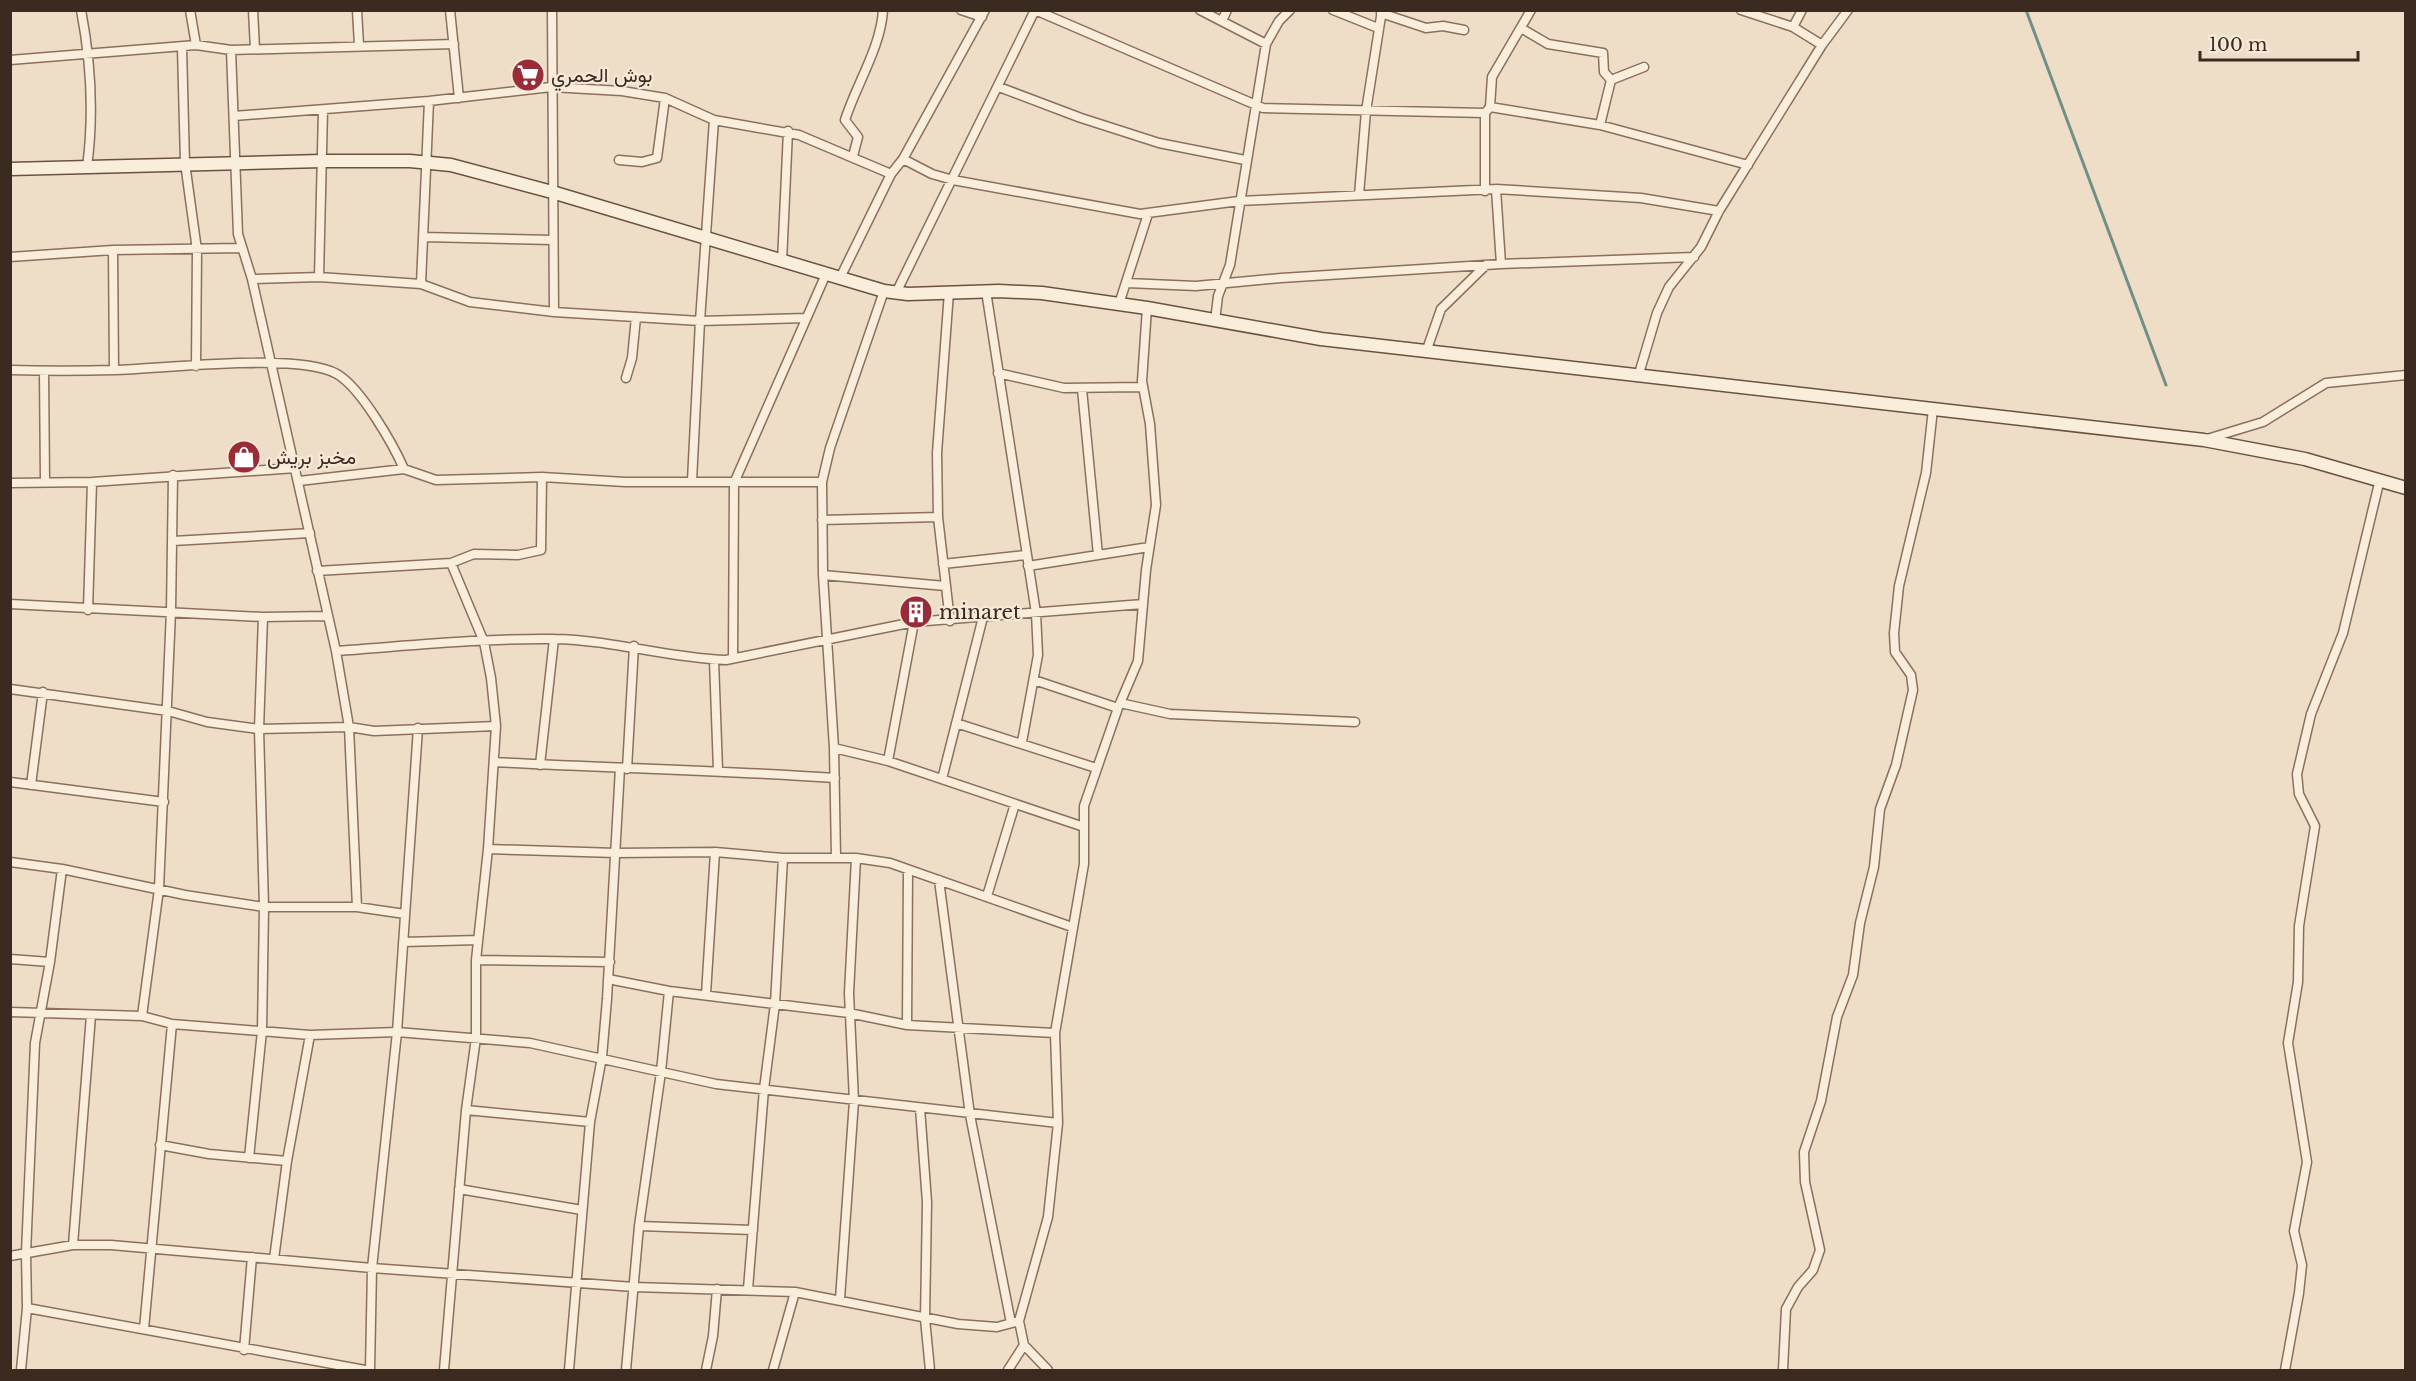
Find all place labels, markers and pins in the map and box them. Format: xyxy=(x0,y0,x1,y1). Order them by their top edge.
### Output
supermarket icon: بوش الحمري xyxy=(510,57,546,93)
place label: بوش الحمري xyxy=(551,63,653,92)
shop icon: مخبز بريش xyxy=(226,439,262,475)
place label: مخبز بريش xyxy=(267,445,356,470)
building icon: minaret xyxy=(898,594,934,630)
place label: minaret xyxy=(939,600,1021,624)

